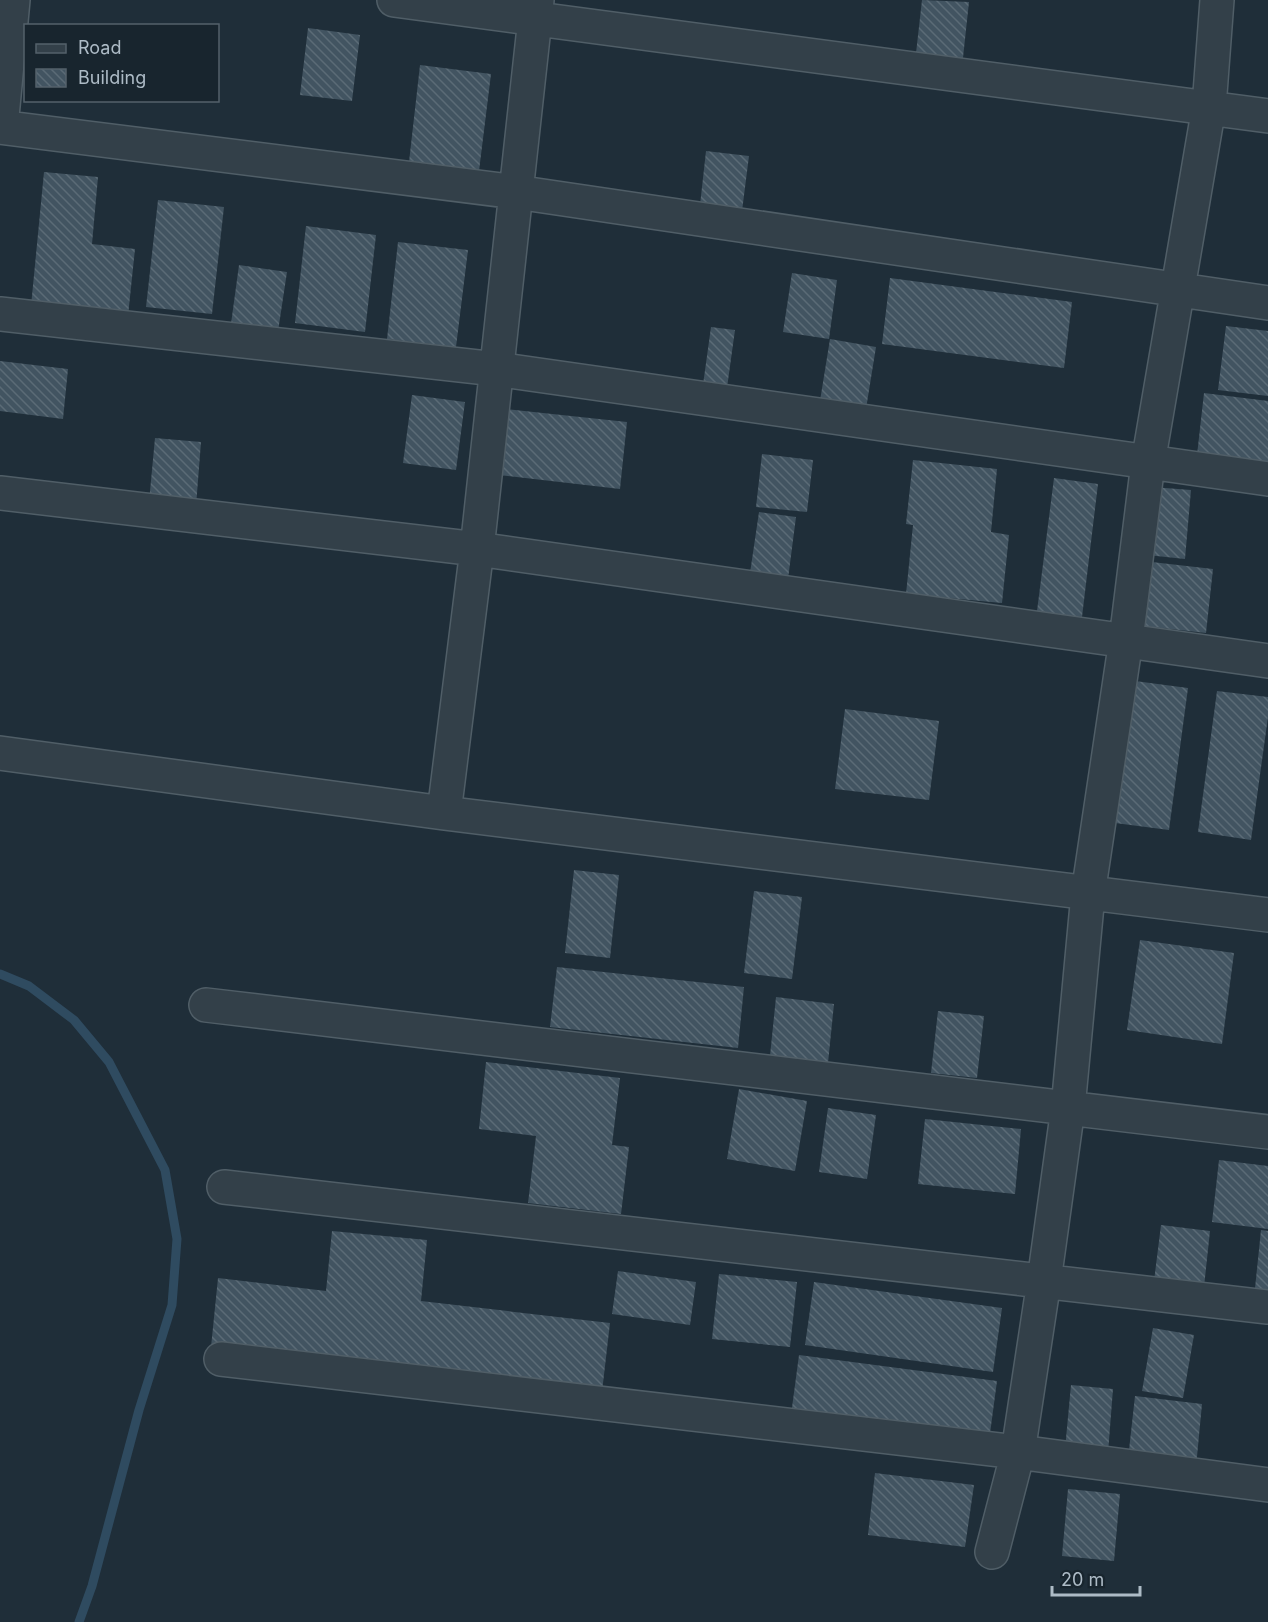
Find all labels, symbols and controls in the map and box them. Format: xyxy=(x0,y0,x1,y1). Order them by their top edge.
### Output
legend xyxy=(24,24,219,102)
text: Road xyxy=(78,37,121,58)
text: Building xyxy=(78,67,146,88)
scale bar xyxy=(1052,1559,1140,1597)
text: 20 m xyxy=(1061,1569,1104,1590)

